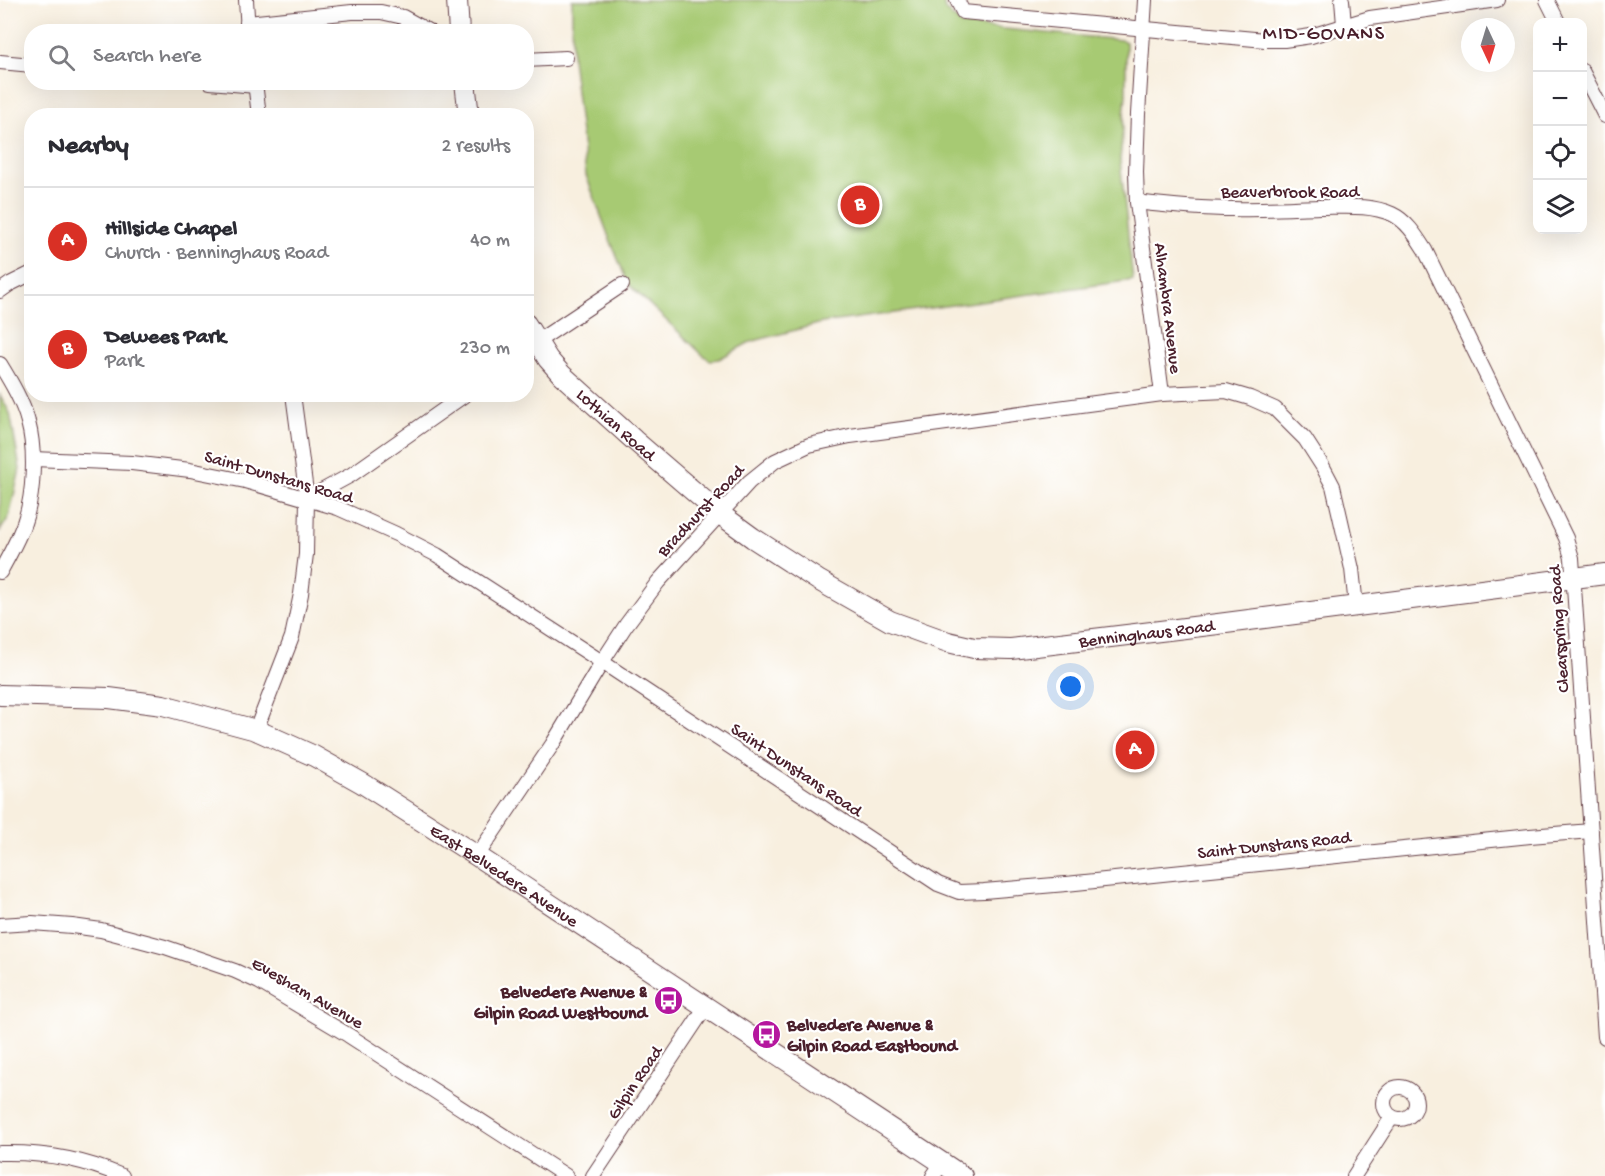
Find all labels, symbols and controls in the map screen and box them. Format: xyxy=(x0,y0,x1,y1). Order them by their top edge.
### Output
north arrow xyxy=(1461,18,1515,72)
map controls xyxy=(1533,18,1587,234)
button: + xyxy=(1533,18,1587,72)
search box xyxy=(24,24,534,90)
district label: MID-GOVANS xyxy=(1263,24,1385,47)
icon: search xyxy=(45,41,78,74)
text: Search here xyxy=(93,44,201,70)
button: − xyxy=(1533,72,1587,126)
button: locate xyxy=(1533,126,1587,180)
text: Nearby xyxy=(48,132,129,163)
text: 2 results xyxy=(441,136,510,159)
button: layers xyxy=(1533,180,1587,234)
pin: B xyxy=(840,182,880,228)
street label: Beaverbrook Road xyxy=(1220,183,1361,204)
text: Hillside Chapel xyxy=(105,217,237,243)
text: A xyxy=(62,230,73,253)
text: 40 m xyxy=(470,230,510,253)
street label: Alhambra Avenue xyxy=(1148,242,1185,375)
text: Church · Benninghaus Road xyxy=(105,243,328,266)
text: Dewees Park xyxy=(105,325,226,351)
text: B xyxy=(62,338,73,361)
text: 230 m xyxy=(460,338,510,361)
text: Park xyxy=(105,351,143,374)
street label: Lothian Road xyxy=(571,385,660,468)
street label: Saint Dunstans Road xyxy=(201,447,357,510)
street label: Bradhurst Road xyxy=(653,460,751,563)
street label: Clearspring Road xyxy=(1545,563,1575,693)
street label: Benninghaus Road xyxy=(1077,616,1217,654)
your location xyxy=(1056,672,1085,701)
street label: Saint Dunstans Road xyxy=(726,719,866,824)
pin: A xyxy=(1116,728,1154,772)
street label: East Belvedere Avenue xyxy=(425,821,582,933)
street label: Saint Dunstans Road xyxy=(1197,828,1353,865)
street label: Evesham Avenue xyxy=(247,954,367,1035)
place label: Belvedere Avenue & Gilpin Road Westbound xyxy=(474,983,649,1025)
bus stop icon: Belvedere Avenue & Gilpin Road Westbound xyxy=(652,985,684,1017)
place label: Belvedere Avenue & Gilpin Road Eastbound xyxy=(786,1016,959,1058)
bus stop icon: Belvedere Avenue & Gilpin Road Eastbound xyxy=(750,1018,782,1050)
street label: Gilpin Road xyxy=(604,1041,669,1124)

